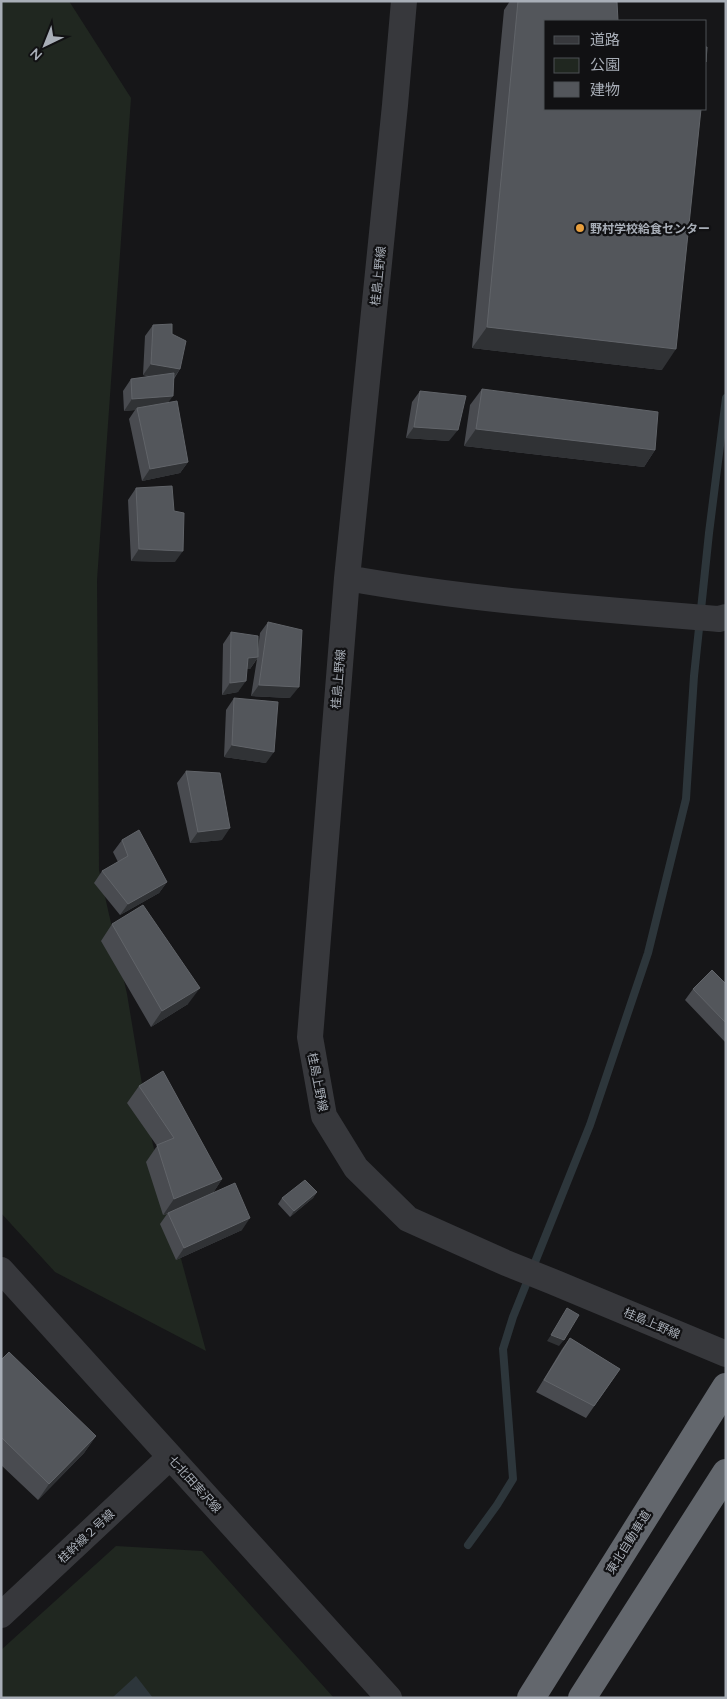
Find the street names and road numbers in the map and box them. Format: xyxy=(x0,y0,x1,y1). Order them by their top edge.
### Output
street label: 桂島上野線 xyxy=(367,245,389,307)
street label: 桂島上野線 xyxy=(328,648,348,710)
street label: 桂島上野線 xyxy=(305,1051,331,1113)
street label: 桂島上野線 xyxy=(621,1304,683,1342)
street label: 七北田実沢線 xyxy=(165,1452,225,1516)
street label: 桂幹線２号線 xyxy=(55,1506,117,1566)
street label: 東北自動車道 xyxy=(603,1507,653,1577)

